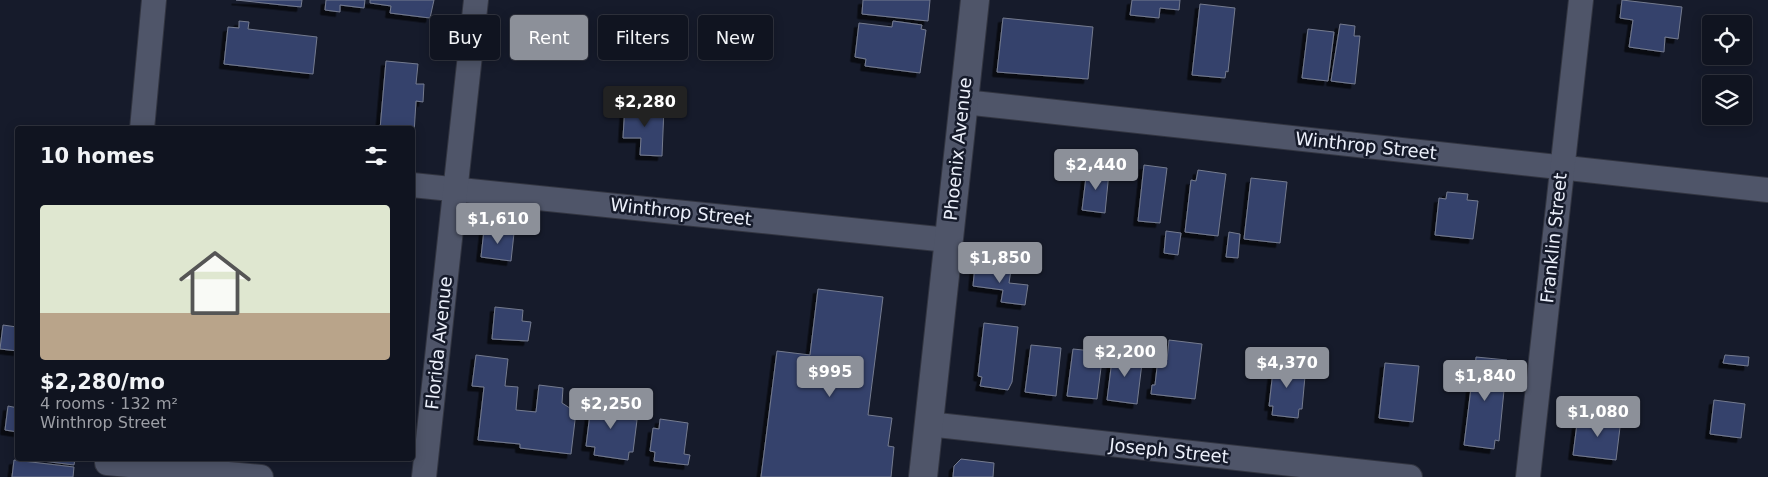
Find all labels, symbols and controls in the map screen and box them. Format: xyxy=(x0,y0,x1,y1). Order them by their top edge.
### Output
chip: Buy xyxy=(430,15,500,60)
chip: Rent xyxy=(510,15,588,60)
chip: Filters xyxy=(598,15,688,60)
chip: New xyxy=(698,15,773,60)
map controls xyxy=(1702,15,1752,125)
button: locate xyxy=(1702,15,1752,65)
button: layers xyxy=(1702,75,1752,125)
street label: Phoenix Avenue xyxy=(940,76,975,222)
pin: $2,280 xyxy=(604,86,686,128)
text: $2,280 xyxy=(614,92,676,111)
street label: Winthrop Street xyxy=(1294,128,1438,163)
icon: filters xyxy=(362,142,390,170)
text: 10 homes xyxy=(40,144,155,168)
pin: $2,440 xyxy=(1055,148,1137,191)
text: $2,440 xyxy=(1065,155,1127,174)
street label: Franklin Street xyxy=(1536,172,1571,304)
street label: Winthrop Street xyxy=(609,194,753,229)
pin: $1,610 xyxy=(457,202,539,245)
text: $1,610 xyxy=(467,209,529,228)
icon: home xyxy=(170,238,260,328)
pin: $1,850 xyxy=(959,242,1041,284)
text: $1,850 xyxy=(969,248,1031,267)
street label: Florida Avenue xyxy=(421,275,456,411)
pin: $2,200 xyxy=(1084,336,1166,378)
text: $2,200 xyxy=(1094,342,1156,361)
pin: $4,370 xyxy=(1246,346,1328,389)
text: $4,370 xyxy=(1256,353,1318,372)
pin: $995 xyxy=(800,356,860,398)
pin: $1,840 xyxy=(1444,360,1526,402)
text: $995 xyxy=(808,362,852,381)
text: $1,840 xyxy=(1454,366,1516,385)
text: $2,280/mo xyxy=(40,370,165,394)
pin: $2,250 xyxy=(570,388,652,430)
text: 4 rooms · 132 m² xyxy=(40,394,178,413)
text: $2,250 xyxy=(580,394,642,413)
pin: $1,080 xyxy=(1557,396,1639,438)
text: $1,080 xyxy=(1567,402,1629,421)
text: Winthrop Street xyxy=(40,413,166,432)
street label: Joseph Street xyxy=(1107,434,1230,467)

